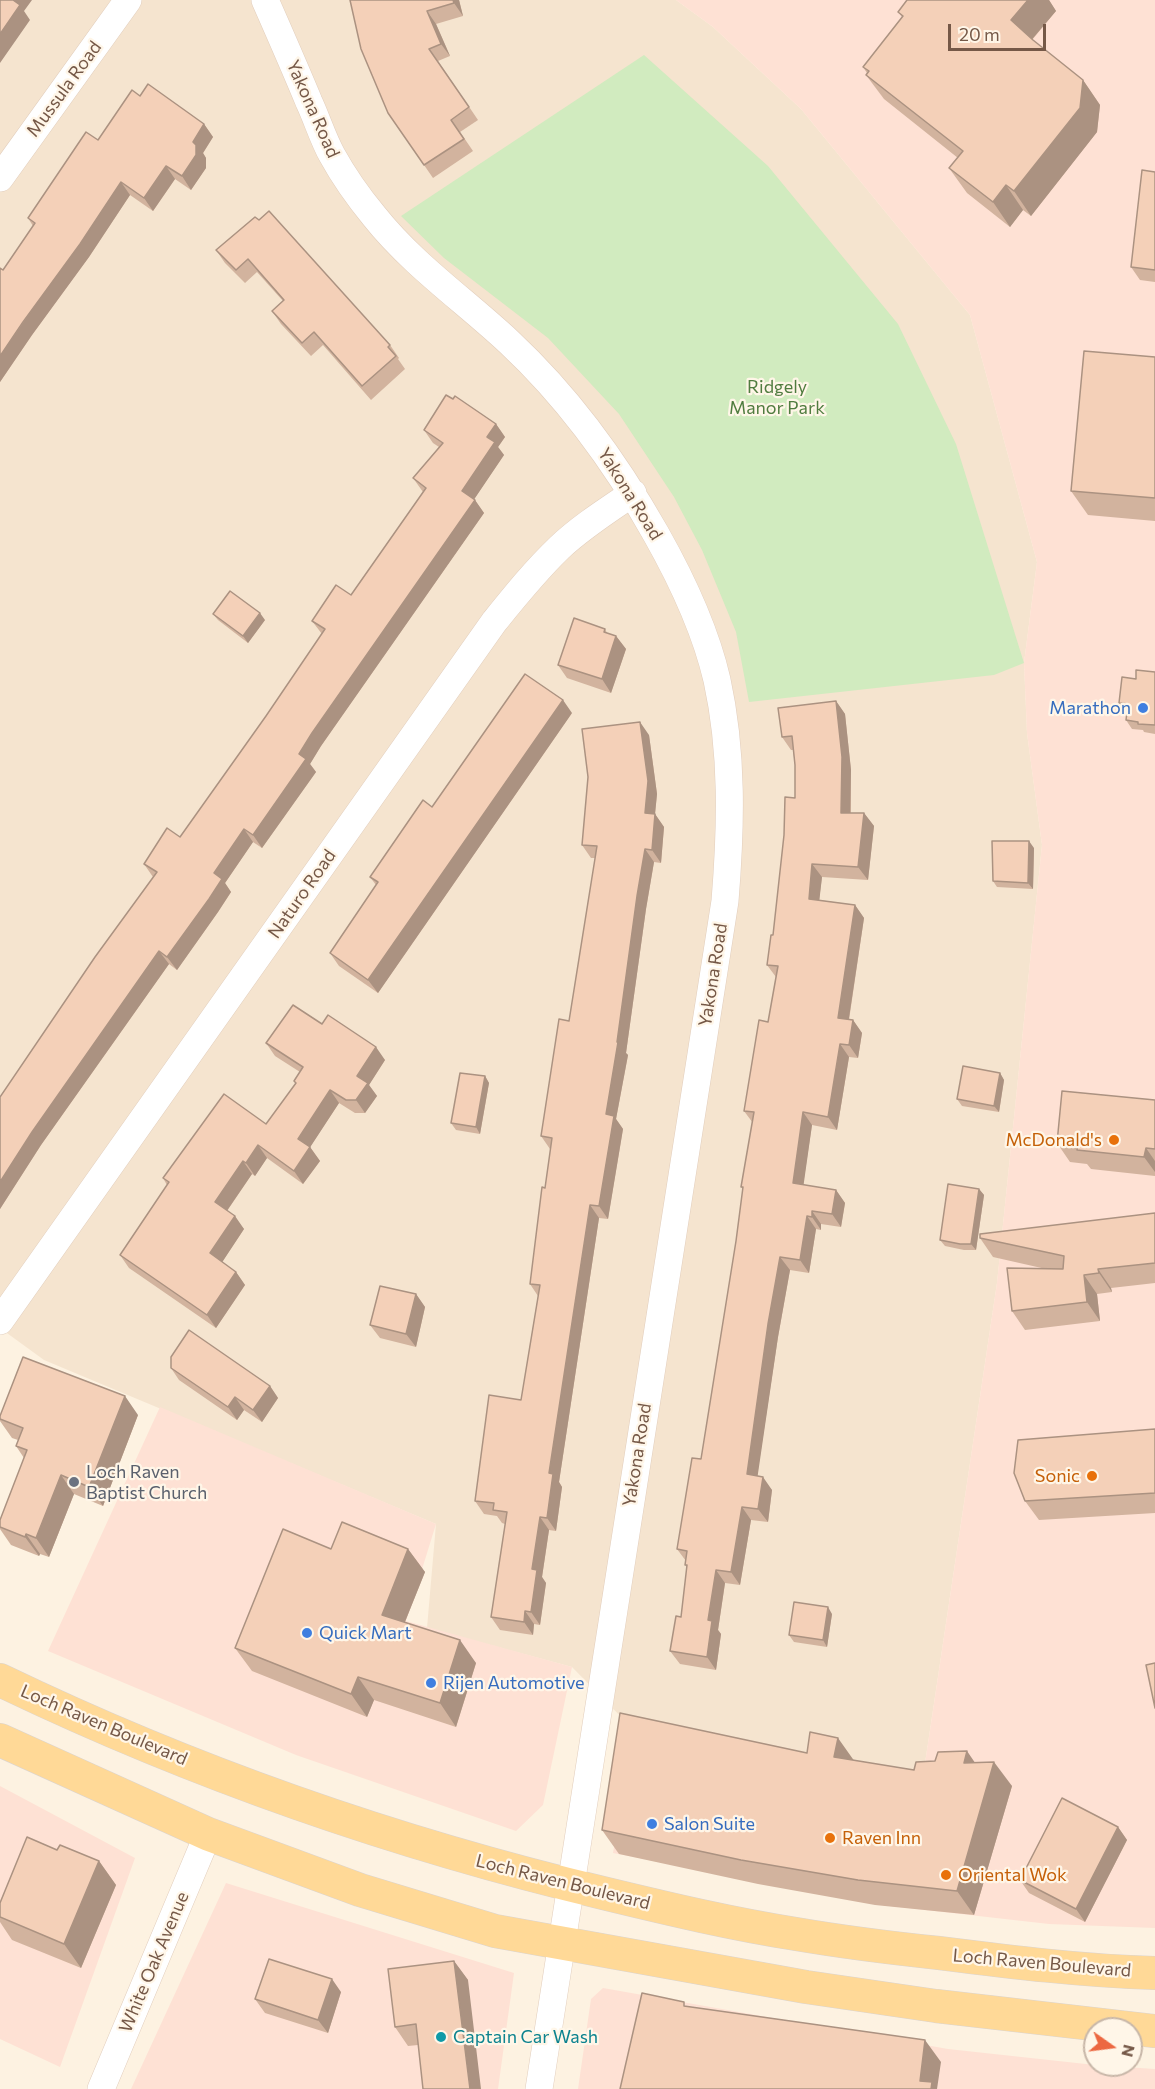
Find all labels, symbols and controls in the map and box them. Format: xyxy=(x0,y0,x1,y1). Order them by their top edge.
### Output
scale bar xyxy=(951,12,1048,50)
text: 20 m xyxy=(959,23,1000,45)
street label: Mussula Road xyxy=(22,37,106,141)
street label: Yakona Road xyxy=(282,57,344,161)
park label: Ridgely Manor Park xyxy=(729,376,825,418)
street label: Yakona Road xyxy=(593,444,667,544)
place label: Marathon xyxy=(1049,697,1131,719)
marker: Marathon xyxy=(1136,701,1150,715)
street label: Naturo Road xyxy=(263,845,341,943)
street label: Yakona Road xyxy=(694,922,732,1028)
place label: McDonald's xyxy=(1005,1129,1102,1151)
marker: McDonald's xyxy=(1107,1133,1121,1147)
street label: Yakona Road xyxy=(618,1402,656,1508)
place label: Loch Raven Baptist Church xyxy=(86,1461,207,1504)
place label: Sonic xyxy=(1035,1465,1080,1487)
marker: Sonic xyxy=(1085,1469,1099,1483)
marker: Loch Raven Baptist Church xyxy=(67,1475,81,1489)
place label: Quick Mart xyxy=(319,1622,412,1644)
marker: Quick Mart xyxy=(300,1626,314,1640)
place label: Rijen Automotive xyxy=(443,1672,585,1694)
marker: Rijen Automotive xyxy=(424,1676,438,1690)
street label: Loch Raven Boulevard xyxy=(17,1680,191,1770)
place label: Salon Suite xyxy=(664,1813,755,1835)
marker: Salon Suite xyxy=(645,1817,659,1831)
place label: Raven Inn xyxy=(842,1827,921,1849)
marker: Raven Inn xyxy=(823,1831,837,1845)
street label: Loch Raven Boulevard xyxy=(473,1850,653,1914)
place label: Oriental Wok xyxy=(958,1864,1067,1886)
marker: Oriental Wok xyxy=(939,1868,953,1882)
street label: White Oak Avenue xyxy=(115,1888,193,2036)
street label: Loch Raven Boulevard xyxy=(952,1944,1132,1982)
north arrow xyxy=(1083,2017,1143,2077)
place label: Captain Car Wash xyxy=(453,2026,598,2048)
marker: Captain Car Wash xyxy=(434,2030,448,2044)
text: N xyxy=(1118,2043,1140,2059)

